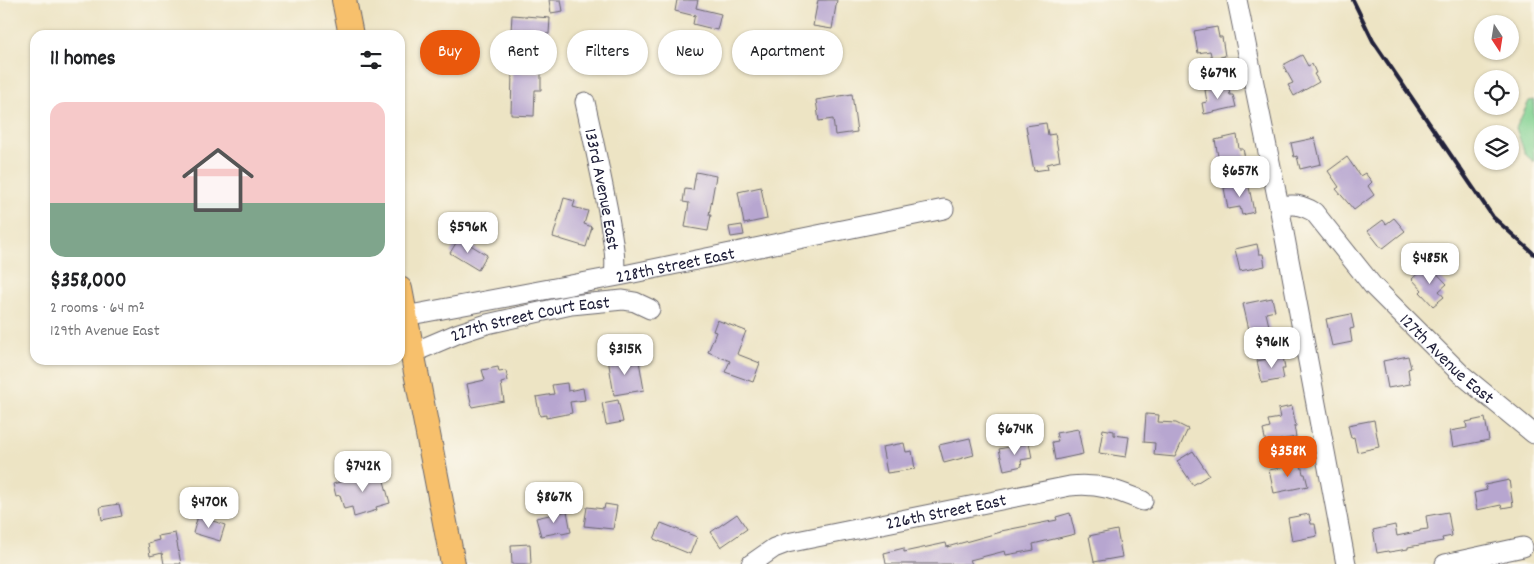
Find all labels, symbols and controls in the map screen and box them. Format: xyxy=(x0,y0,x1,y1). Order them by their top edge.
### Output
north arrow xyxy=(1474,15,1519,60)
map controls xyxy=(1474,15,1519,170)
chip: Buy xyxy=(420,30,480,75)
chip: Rent xyxy=(490,30,557,75)
chip: Filters xyxy=(567,30,648,75)
chip: New xyxy=(658,30,722,75)
chip: Apartment xyxy=(732,30,843,75)
text: 11 homes xyxy=(50,45,115,75)
icon: filters xyxy=(357,46,385,74)
pin: $679K xyxy=(1183,58,1253,100)
text: $679K xyxy=(1200,62,1236,85)
button: locate xyxy=(1474,70,1519,115)
button: layers xyxy=(1474,125,1519,170)
street label: 133rd Avenue East xyxy=(576,126,624,252)
icon: home xyxy=(173,135,263,225)
pin: $657K xyxy=(1205,156,1275,198)
text: $657K xyxy=(1222,160,1258,183)
pin: $596K xyxy=(433,212,503,254)
text: $596K xyxy=(449,216,487,239)
street label: 228th Street East xyxy=(614,242,738,291)
pin: $485K xyxy=(1395,242,1465,285)
text: $485K xyxy=(1412,247,1448,270)
text: $358,000 xyxy=(50,267,126,297)
street label: 227th Street Court East xyxy=(447,291,611,350)
text: 2 rooms · 64 m² xyxy=(50,297,145,320)
street label: 127th Avenue East xyxy=(1393,309,1499,412)
text: 129th Avenue East xyxy=(50,320,160,343)
pin: $961K xyxy=(1237,326,1307,369)
text: $961K xyxy=(1255,331,1289,354)
pin: $315K xyxy=(590,334,660,376)
text: $315K xyxy=(608,338,642,361)
pin: $674K xyxy=(980,414,1050,456)
text: $674K xyxy=(997,418,1033,441)
pin: $358K xyxy=(1253,436,1323,478)
text: $358K xyxy=(1270,440,1306,463)
pin: $742K xyxy=(328,450,398,493)
text: $742K xyxy=(345,455,381,478)
pin: $867K xyxy=(519,482,589,524)
pin: $470K xyxy=(174,486,244,529)
text: $867K xyxy=(536,486,572,509)
street label: 226th Street East xyxy=(884,489,1009,538)
text: $470K xyxy=(191,491,228,514)

